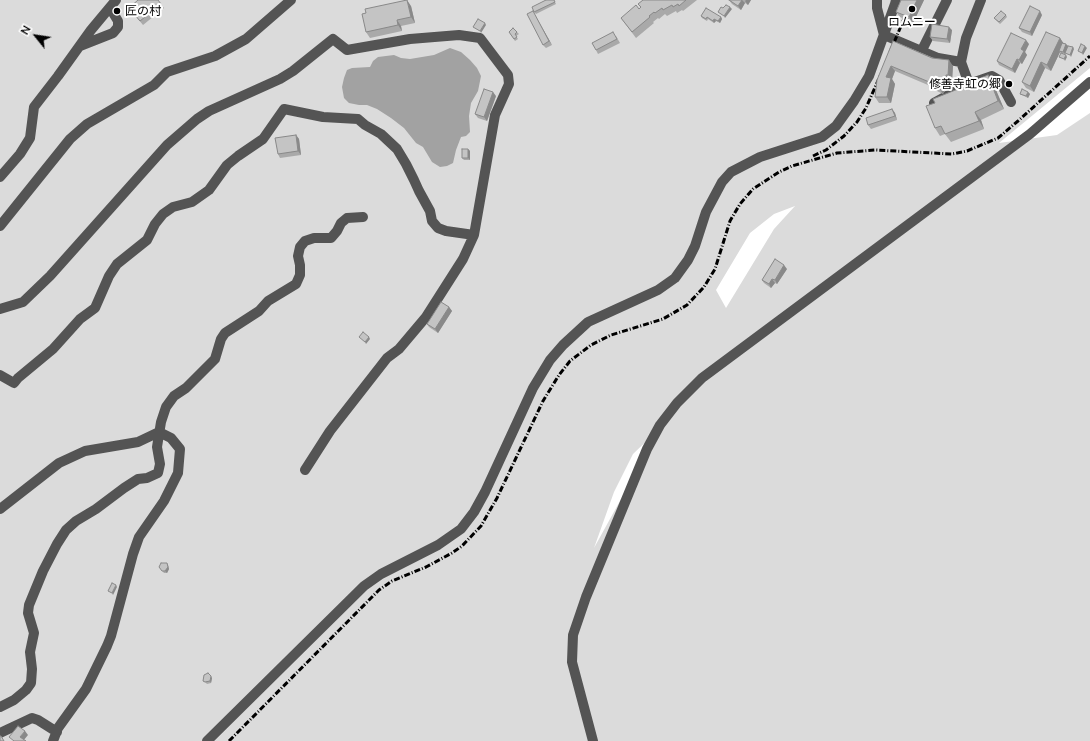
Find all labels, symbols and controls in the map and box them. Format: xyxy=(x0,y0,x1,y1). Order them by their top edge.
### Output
place label: 匠の村 xyxy=(125,4,161,18)
marker: ロムニー xyxy=(907,4,917,14)
marker: 匠の村 xyxy=(112,6,122,16)
place label: ロムニー xyxy=(888,15,936,29)
north arrow xyxy=(16,16,56,56)
text: N xyxy=(17,23,34,37)
place label: 修善寺虹の郷 xyxy=(929,77,1001,91)
marker: 修善寺虹の郷 xyxy=(1004,79,1014,89)

